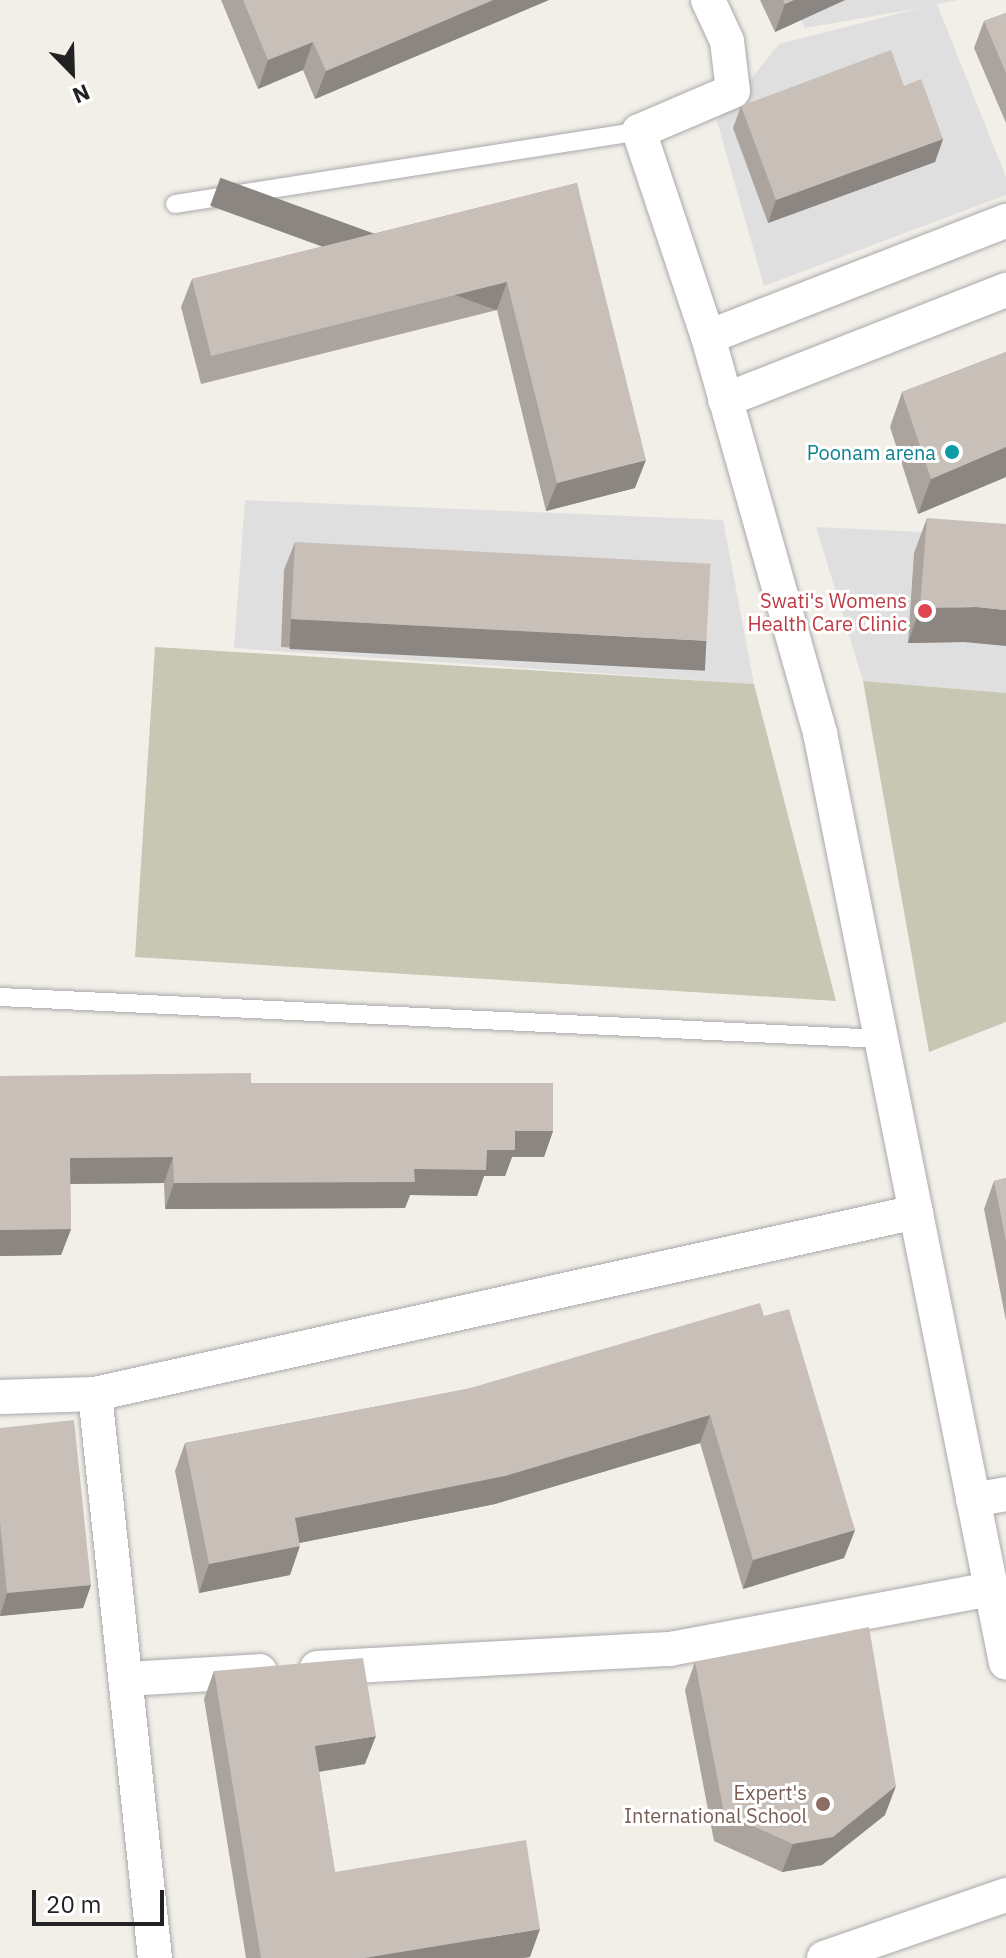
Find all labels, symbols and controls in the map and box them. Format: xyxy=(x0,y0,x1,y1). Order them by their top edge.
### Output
north arrow xyxy=(32,32,112,112)
text: N xyxy=(69,78,95,111)
place label: Poonam arena xyxy=(807,440,936,464)
marker: Poonam arena xyxy=(943,443,961,461)
place label: Swati's Womens Health Care Clinic xyxy=(747,588,907,635)
marker: Swati's Womens Health Care Clinic xyxy=(914,600,936,622)
place label: Expert's International School xyxy=(624,1780,807,1827)
marker: Expert's International School xyxy=(814,1795,832,1813)
scale bar xyxy=(36,1874,168,1924)
text: 20 m xyxy=(46,1888,101,1920)

